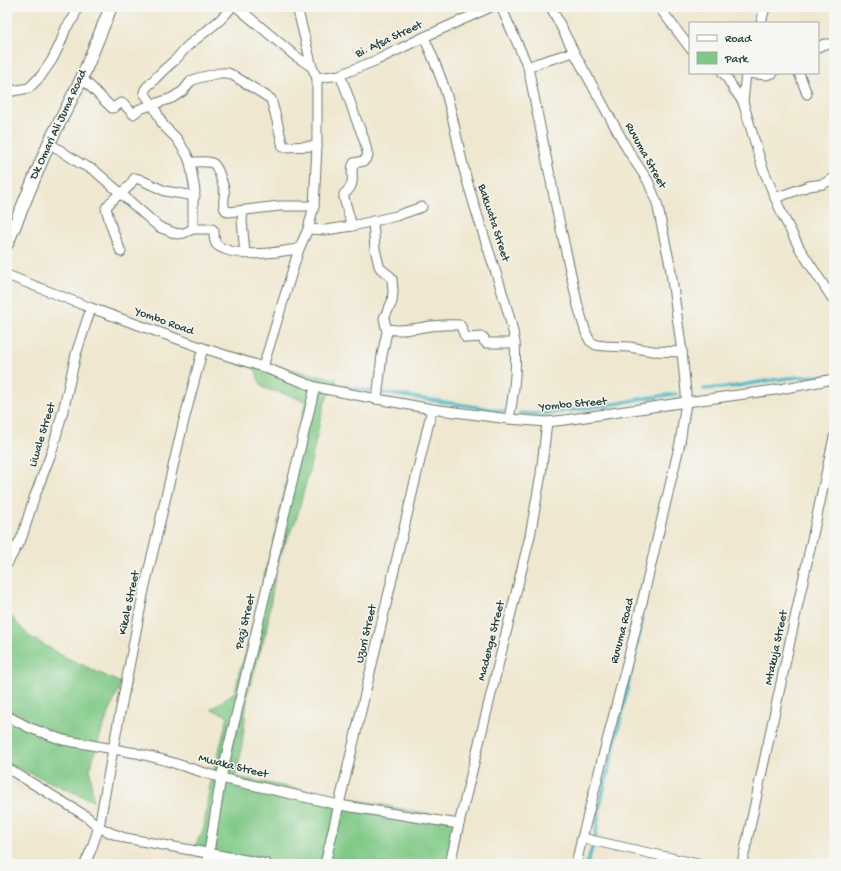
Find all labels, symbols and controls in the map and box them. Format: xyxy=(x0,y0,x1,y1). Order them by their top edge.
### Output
street label: Bi. Afsa Street xyxy=(352,18,426,62)
legend xyxy=(689,22,819,74)
text: Road xyxy=(725,33,752,47)
text: Park xyxy=(724,53,750,67)
street label: Dk Omari Ali Juma Road xyxy=(27,67,91,183)
street label: Ruvuma Street xyxy=(621,121,669,192)
street label: Bakwata Street xyxy=(474,182,512,264)
street label: Yombo Road xyxy=(132,304,196,339)
street label: Yombo Street xyxy=(538,395,608,415)
street label: Liwale Street xyxy=(27,400,60,469)
street label: Kikale Street xyxy=(116,569,144,636)
street label: Pazi Street xyxy=(233,592,259,652)
street label: Ruvuma Road xyxy=(608,596,638,665)
street label: Madenge Street xyxy=(475,599,509,682)
street label: Uzuri Street xyxy=(353,602,381,665)
street label: Mtakuja Street xyxy=(762,608,792,687)
street label: Mwaka Street xyxy=(197,752,270,783)

